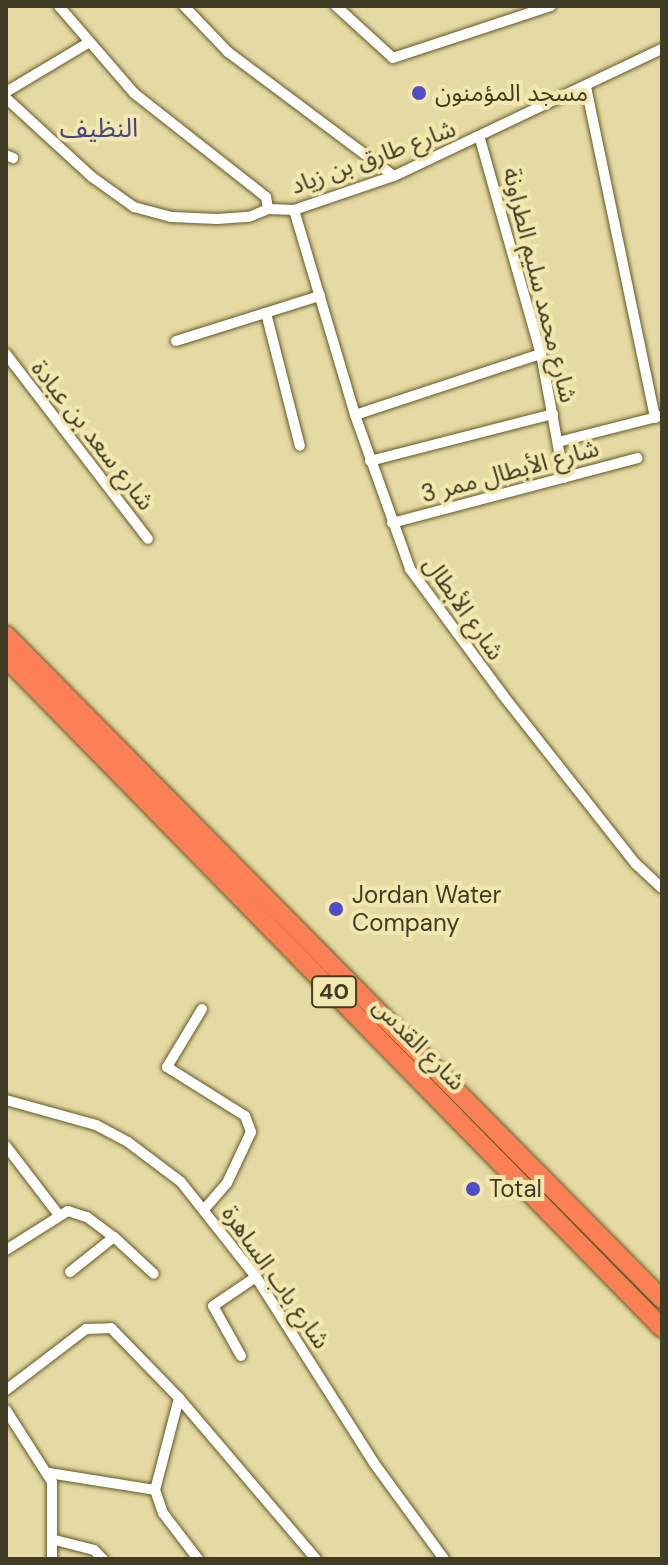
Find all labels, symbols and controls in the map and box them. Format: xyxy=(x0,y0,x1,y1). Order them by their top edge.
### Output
place label: مسجد المؤمنون xyxy=(435,79,588,107)
marker: مسجد المؤمنون xyxy=(410,84,428,102)
district label: النظيف xyxy=(60,113,138,145)
street label: شارع طارق بن زياد xyxy=(287,114,459,200)
street label: شارع محمد سليم الطراونة xyxy=(497,164,583,406)
street label: شارع سعد بن عبادة xyxy=(25,354,161,516)
street label: شارع الأبطال ممر 3 xyxy=(418,433,602,509)
street label: شارع الأبطال xyxy=(418,551,510,665)
place label: Jordan Water Company xyxy=(352,881,501,937)
marker: Jordan Water Company xyxy=(327,900,345,918)
road number: 40 xyxy=(310,974,358,1010)
street label: شارع القدس xyxy=(367,992,471,1096)
place label: Total xyxy=(489,1175,542,1203)
marker: Total xyxy=(464,1180,482,1198)
street label: شارع باب الساهرة xyxy=(216,1200,336,1354)

